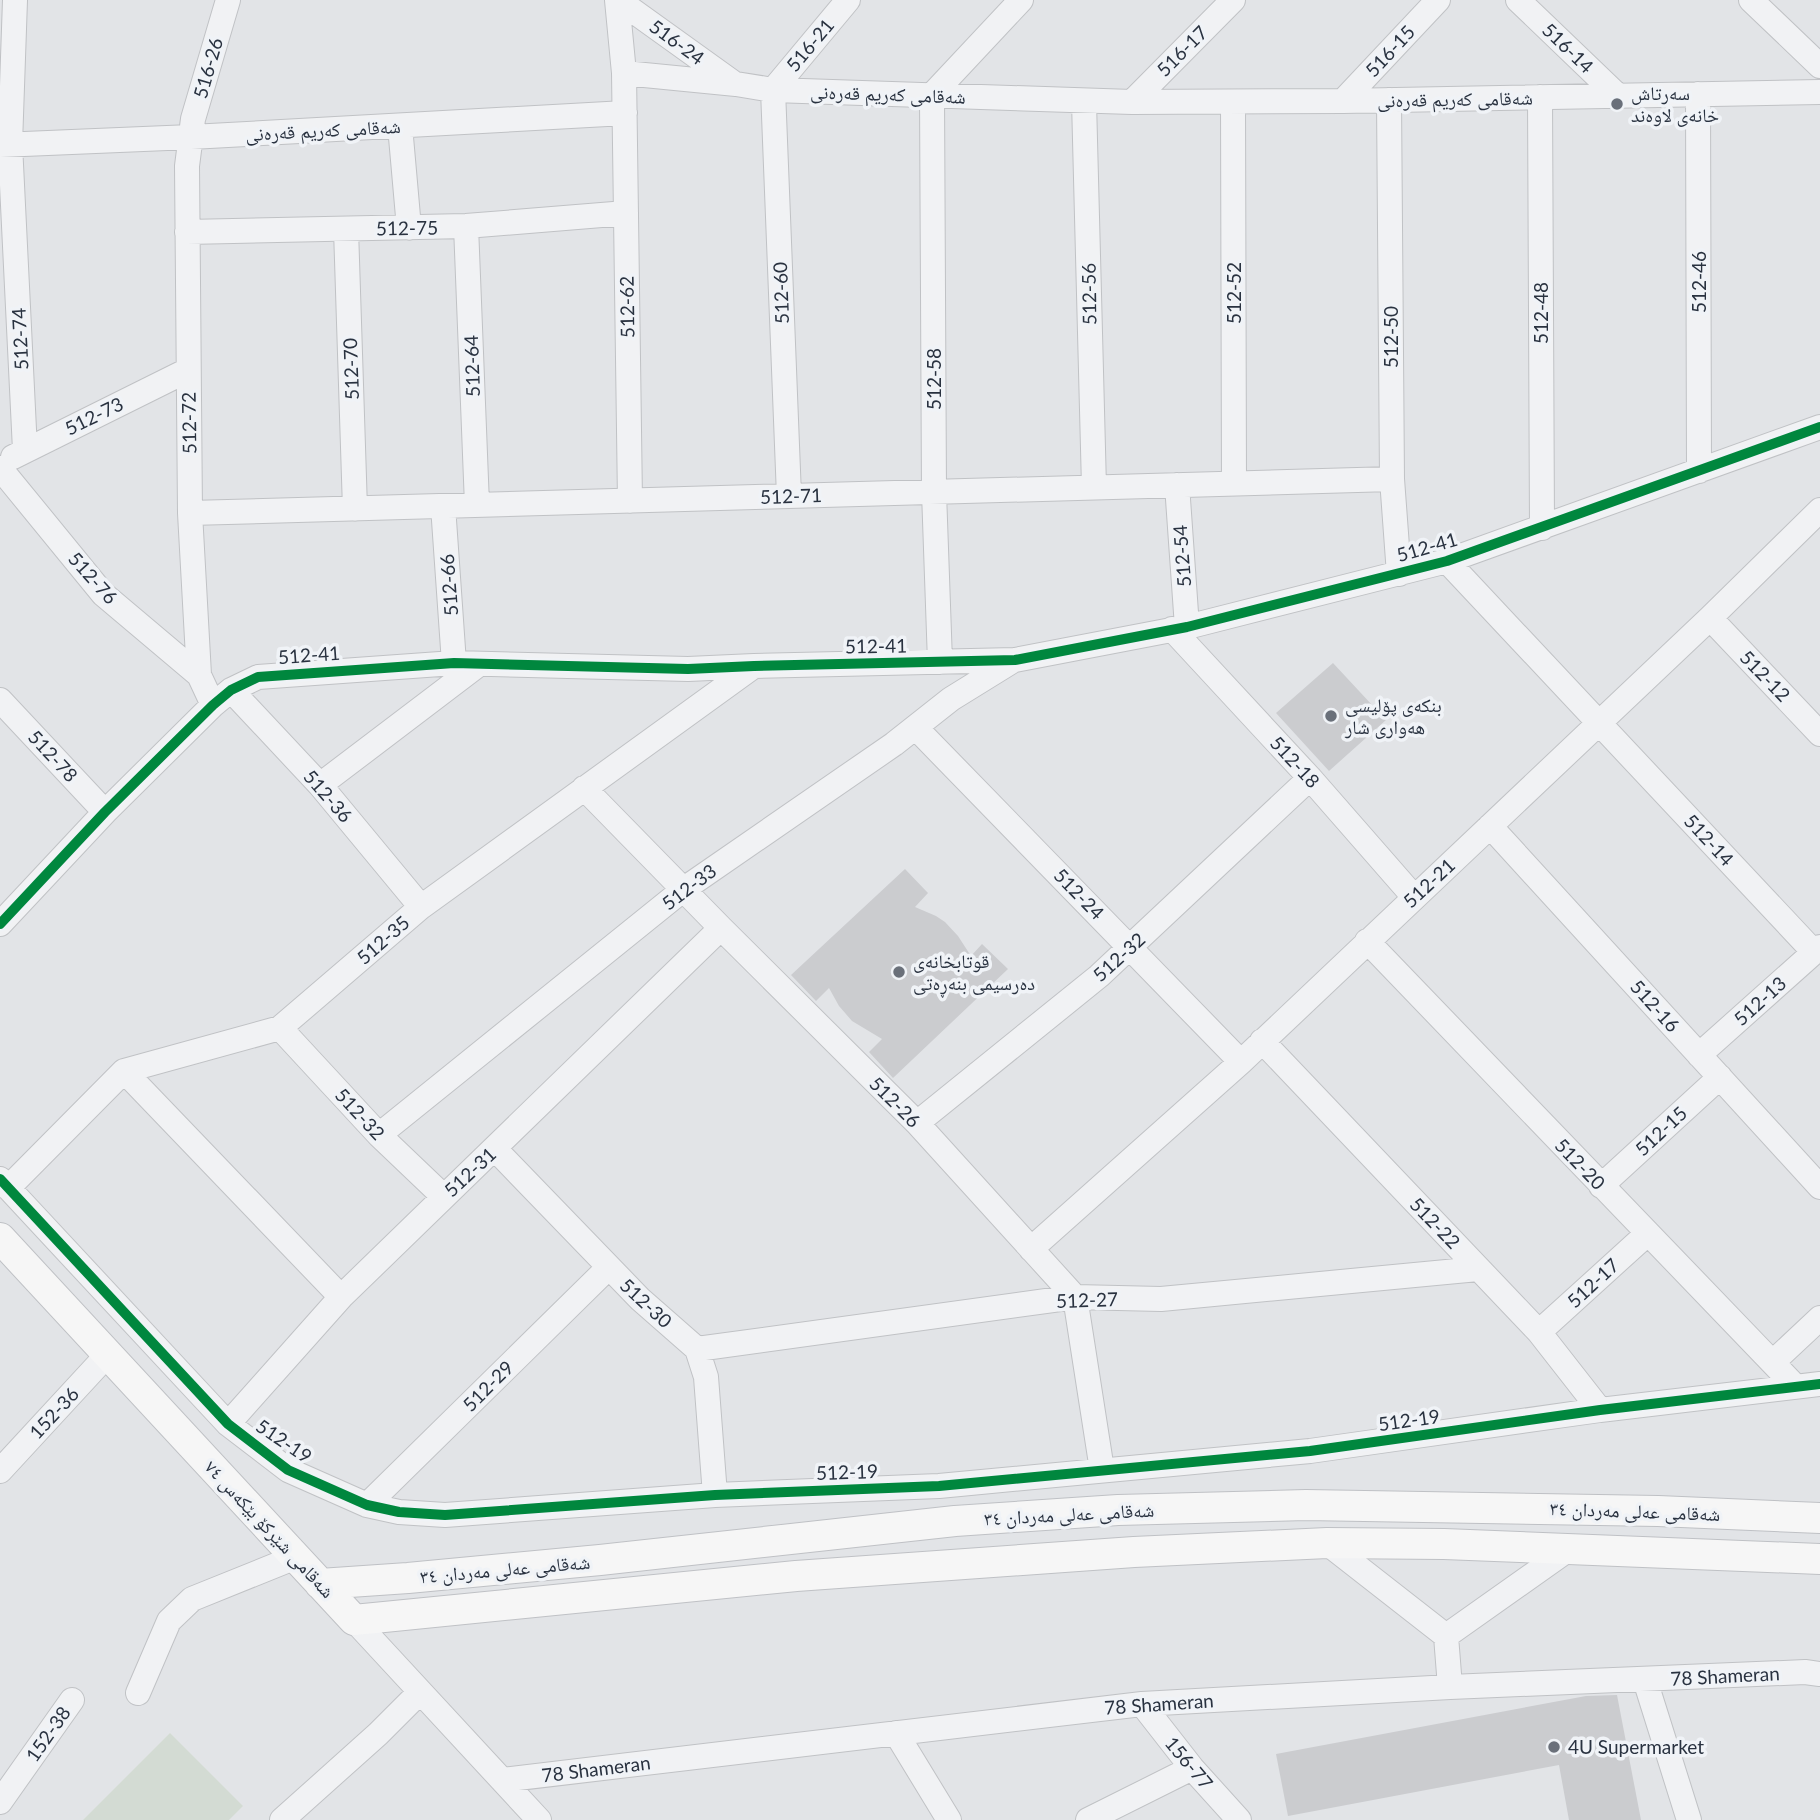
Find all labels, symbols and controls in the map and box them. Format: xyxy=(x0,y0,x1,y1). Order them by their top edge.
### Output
street label: 516-21 xyxy=(781,13,838,76)
street label: 516-24 xyxy=(645,14,709,69)
street label: 516-14 xyxy=(1538,18,1599,78)
street label: 516-15 xyxy=(1360,20,1419,81)
street label: 516-17 xyxy=(1152,21,1212,81)
street label: 516-26 xyxy=(188,35,227,101)
street label: شەقامی کەریم قەرەنی xyxy=(810,79,966,110)
place label: سەرتاش خانەی لاوەند xyxy=(1631,81,1719,127)
street label: شەقامی کەریم قەرەنی xyxy=(1377,86,1533,113)
marker: سەرتاش خانەی لاوەند xyxy=(1609,96,1625,112)
street label: شەقامی کەریم قەرەنی xyxy=(245,114,401,147)
street label: 512-75 xyxy=(376,215,438,240)
street label: 512-46 xyxy=(1687,251,1710,313)
street label: 512-60 xyxy=(768,262,793,324)
street label: 512-52 xyxy=(1222,262,1245,324)
street label: 512-56 xyxy=(1076,263,1101,325)
street label: 512-62 xyxy=(614,276,639,338)
street label: 512-48 xyxy=(1529,282,1552,344)
street label: 512-50 xyxy=(1379,306,1402,368)
street label: 512-74 xyxy=(6,307,33,371)
street label: 512-64 xyxy=(459,335,484,397)
street label: 512-70 xyxy=(338,338,363,400)
street label: 512-58 xyxy=(922,348,945,410)
street label: 512-73 xyxy=(61,392,127,440)
street label: 512-72 xyxy=(176,392,201,454)
street label: 512-71 xyxy=(760,483,822,508)
street label: 512-54 xyxy=(1168,524,1195,588)
street label: 512-41 xyxy=(1394,527,1460,566)
street label: 512-76 xyxy=(64,547,123,608)
street label: 512-66 xyxy=(435,553,462,617)
street label: 512-41 xyxy=(845,633,907,658)
street label: 512-41 xyxy=(277,641,341,668)
street label: 512-12 xyxy=(1735,645,1795,706)
place label: بنکەی پۆلیسی هەواری شار xyxy=(1344,693,1442,739)
marker: بنکەی پۆلیسی هەواری شار xyxy=(1323,708,1339,724)
street label: 512-78 xyxy=(24,725,83,786)
street label: 512-18 xyxy=(1266,731,1325,792)
street label: 512-36 xyxy=(299,765,357,827)
street label: 512-14 xyxy=(1680,809,1739,870)
street label: 512-21 xyxy=(1398,853,1459,912)
street label: 512-33 xyxy=(657,859,720,914)
street label: 512-24 xyxy=(1049,863,1109,924)
street label: 512-35 xyxy=(352,911,414,969)
street label: 512-32 xyxy=(1088,927,1149,986)
place label: قوتابخانەی دەرسیمی بنەڕەتی xyxy=(913,949,1035,998)
marker: قوتابخانەی دەرسیمی بنەڕەتی xyxy=(891,964,907,980)
street label: 512-13 xyxy=(1729,971,1790,1030)
street label: 512-16 xyxy=(1626,975,1685,1036)
street label: 512-26 xyxy=(865,1072,925,1132)
street label: 512-32 xyxy=(331,1083,390,1144)
street label: 512-15 xyxy=(1630,1101,1691,1160)
street label: 512-20 xyxy=(1550,1133,1610,1194)
street label: 512-31 xyxy=(439,1142,500,1201)
street label: 512-22 xyxy=(1405,1192,1465,1253)
street label: 512-17 xyxy=(1562,1253,1623,1312)
street label: 512-30 xyxy=(616,1273,677,1332)
street label: 512-27 xyxy=(1056,1287,1118,1312)
street label: 512-29 xyxy=(458,1356,518,1416)
street label: 152-36 xyxy=(24,1382,83,1443)
street label: 512-19 xyxy=(1377,1404,1441,1435)
street label: 512-19 xyxy=(252,1414,316,1468)
street label: شەقامی شێرکۆ بێکەس ٧٤ xyxy=(200,1455,340,1603)
street label: 512-19 xyxy=(816,1459,878,1484)
street label: شەقامی عەلی مەردان ٣٤ xyxy=(1549,1496,1721,1526)
street label: شەقامی عەلی مەردان ٣٤ xyxy=(983,1498,1155,1530)
street label: شەقامی عەلی مەردان ٣٤ xyxy=(419,1550,591,1588)
street label: 78 Shameran xyxy=(1670,1661,1780,1690)
street label: 78 Shameran xyxy=(1104,1688,1214,1719)
street label: 152-38 xyxy=(20,1702,75,1766)
street label: 156-77 xyxy=(1161,1731,1218,1794)
place label: 4U Supermarket xyxy=(1568,1735,1704,1758)
marker: 4U Supermarket xyxy=(1546,1739,1562,1755)
street label: 78 Shameran xyxy=(540,1750,652,1787)

